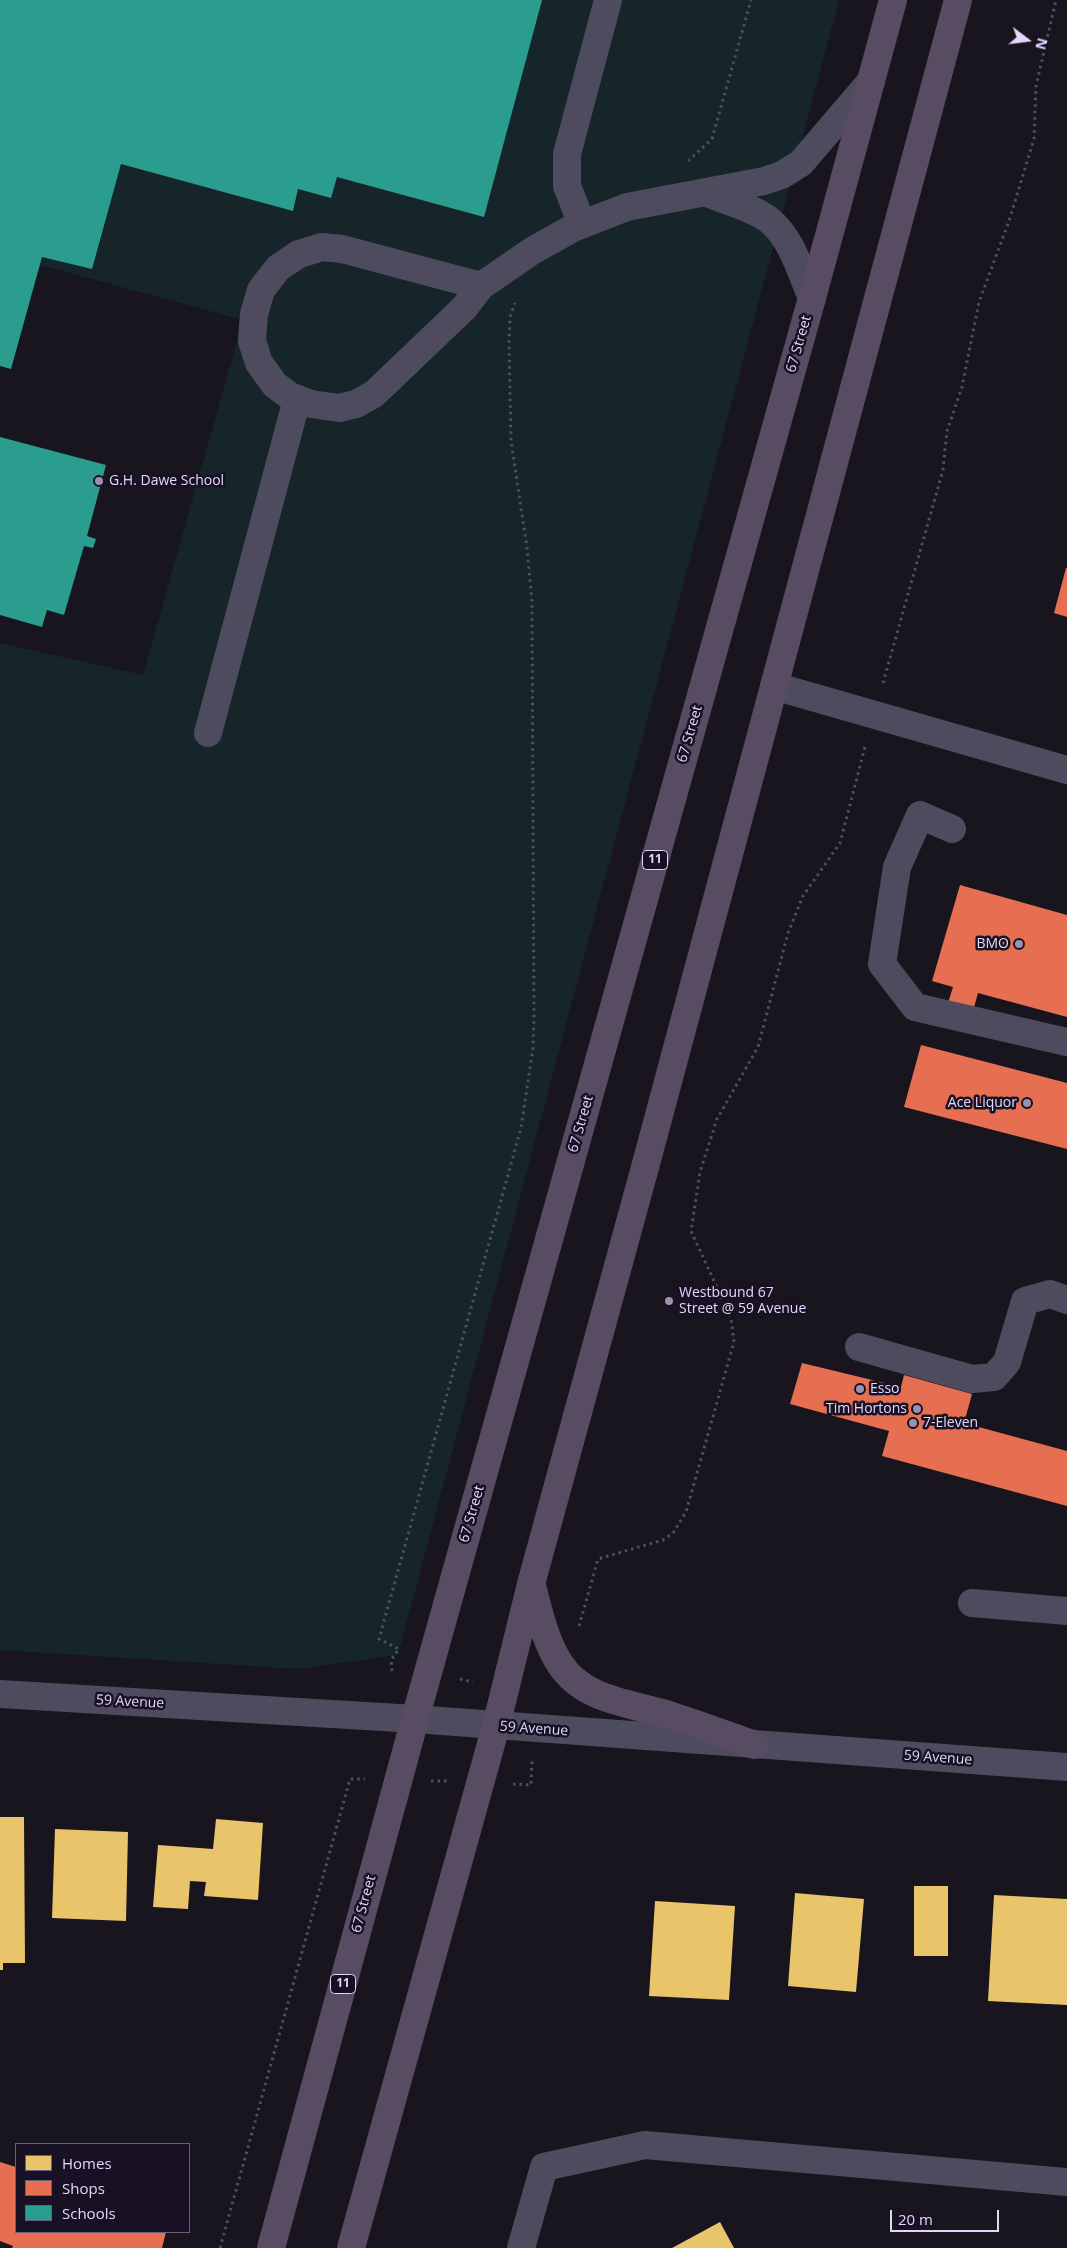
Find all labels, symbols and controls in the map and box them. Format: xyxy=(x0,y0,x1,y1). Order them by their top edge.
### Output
north arrow xyxy=(1002,15,1052,65)
text: N xyxy=(1031,36,1053,52)
street label: 67 Street xyxy=(783,313,815,375)
place label: G.H. Dawe School xyxy=(109,473,224,489)
marker: G.H. Dawe School xyxy=(93,475,105,487)
street label: 67 Street xyxy=(674,703,706,765)
road number: 11 xyxy=(642,850,668,870)
place label: BMO xyxy=(976,936,1009,952)
marker: BMO xyxy=(1013,938,1025,950)
street label: 67 Street xyxy=(565,1093,597,1155)
place label: Ace Liquor xyxy=(948,1095,1017,1111)
marker: Ace Liquor xyxy=(1021,1097,1033,1109)
place label: Westbound 67 Street @ 59 Avenue xyxy=(679,1285,806,1318)
marker: Westbound 67 Street @ 59 Avenue xyxy=(663,1295,675,1307)
place label: Esso xyxy=(870,1381,900,1397)
marker: Esso xyxy=(854,1383,866,1395)
place label: Tim Hortons xyxy=(826,1401,907,1417)
marker: Tim Hortons xyxy=(911,1403,923,1415)
place label: 7-Eleven xyxy=(923,1415,978,1431)
marker: 7-Eleven xyxy=(907,1417,919,1429)
street label: 67 Street xyxy=(456,1483,488,1545)
street label: 59 Avenue xyxy=(95,1692,165,1712)
street label: 59 Avenue xyxy=(499,1718,569,1740)
street label: 59 Avenue xyxy=(903,1747,973,1769)
street label: 67 Street xyxy=(348,1873,380,1935)
road number: 11 xyxy=(330,1975,356,1994)
legend xyxy=(15,2143,190,2233)
text: Homes xyxy=(62,2153,112,2173)
text: Shops xyxy=(62,2178,105,2198)
scale bar xyxy=(892,2200,1001,2232)
text: Schools xyxy=(62,2203,116,2223)
text: 20 m xyxy=(898,2209,933,2229)

